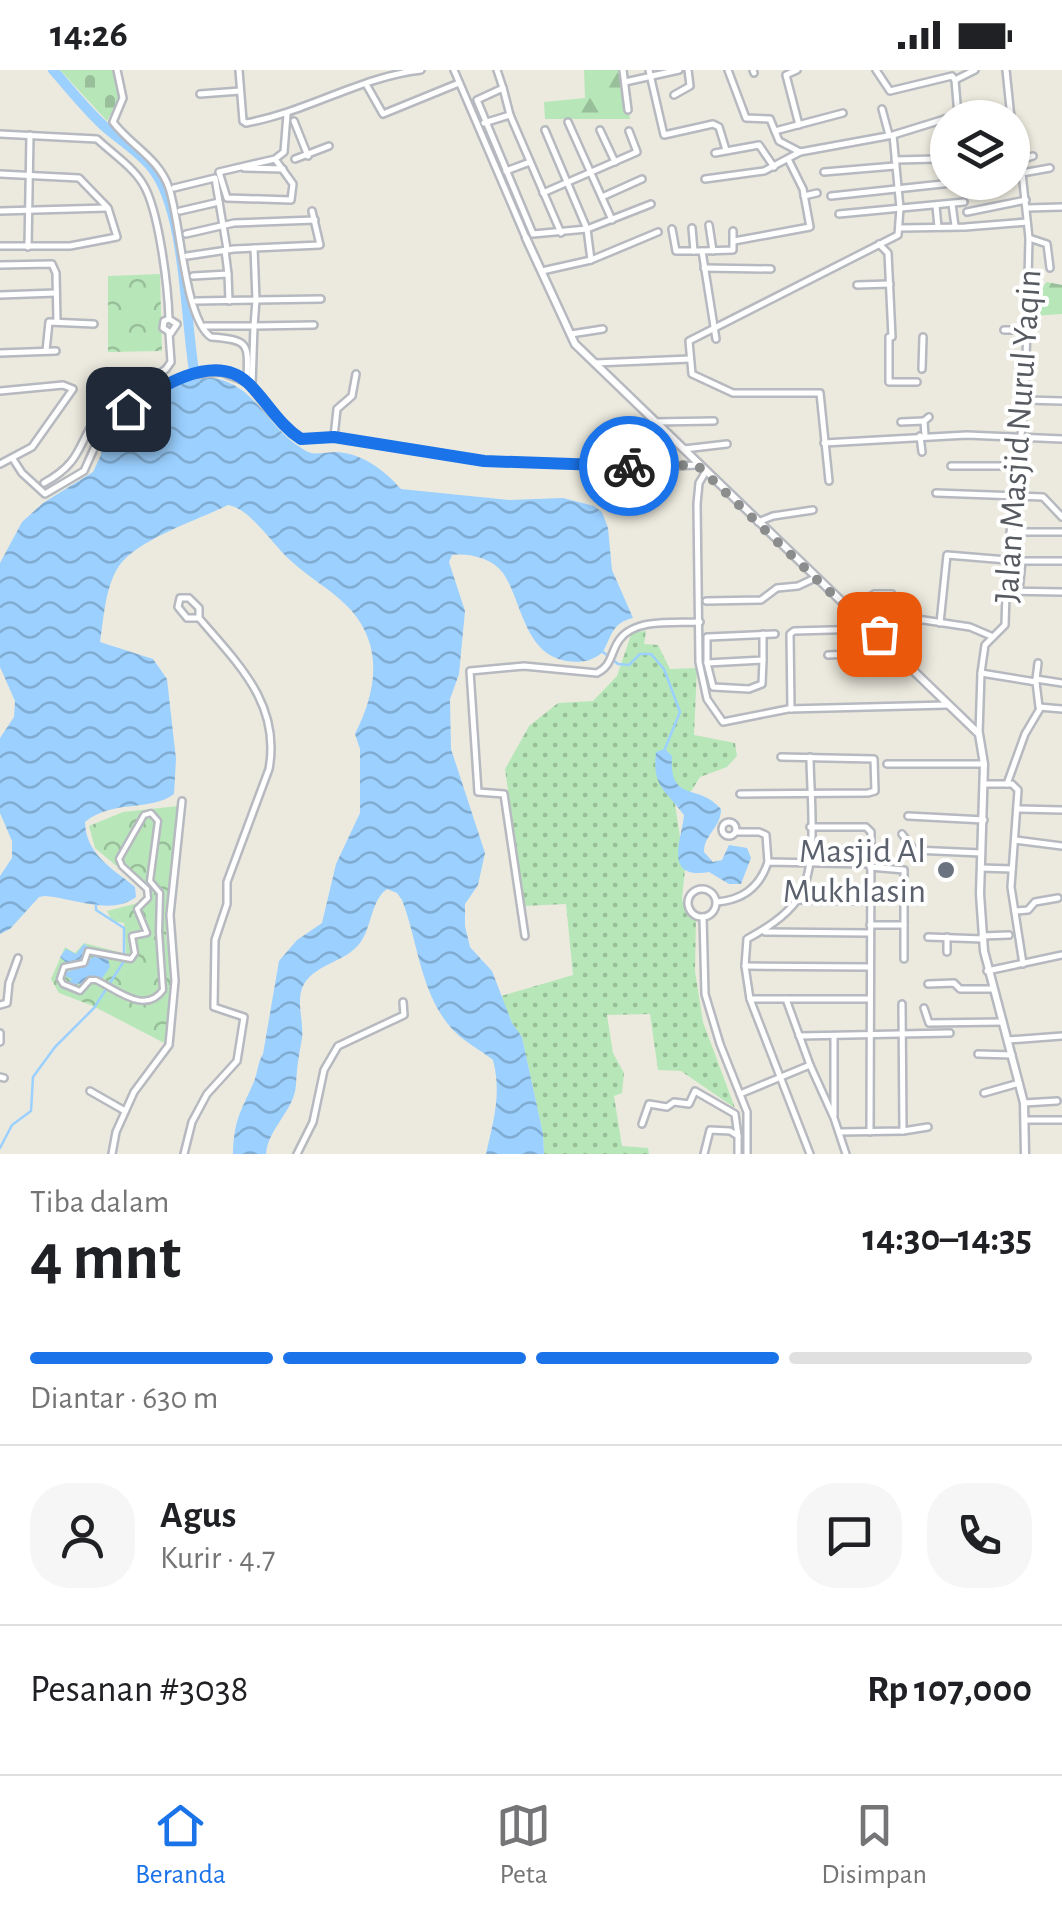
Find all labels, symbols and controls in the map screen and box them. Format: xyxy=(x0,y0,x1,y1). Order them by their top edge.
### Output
text: 14:26 xyxy=(50,16,128,54)
map controls xyxy=(930,100,1030,200)
button: layers xyxy=(930,100,1030,200)
street label: Jalan Masjid Nurul Yaqin xyxy=(989,268,1048,604)
pin xyxy=(86,367,171,452)
icon: home xyxy=(101,382,156,437)
courier xyxy=(579,416,679,516)
icon: bike xyxy=(602,439,657,494)
pin xyxy=(837,592,922,677)
icon: bag xyxy=(852,607,907,662)
place label: Masjid Al Mukhlasin xyxy=(783,834,926,909)
marker: Masjid Al Mukhlasin xyxy=(935,859,957,881)
text: Tiba dalam xyxy=(30,1186,169,1218)
text: 14:30–14:35 xyxy=(863,1220,1032,1258)
text: 4 mnt xyxy=(30,1226,181,1291)
text: Diantar · 630 m xyxy=(30,1382,218,1414)
button: person xyxy=(30,1483,135,1588)
button: chat xyxy=(797,1483,902,1588)
button: phone xyxy=(927,1483,1032,1588)
text: Agus xyxy=(160,1497,236,1535)
text: Kurir · 4.7 xyxy=(160,1542,275,1574)
text: Pesanan #3038 xyxy=(30,1671,249,1709)
text: Rp 107,000 xyxy=(867,1671,1032,1709)
tab: Beranda xyxy=(135,1798,226,1892)
tab: Peta xyxy=(496,1798,551,1892)
tab: Disimpan xyxy=(821,1798,927,1892)

